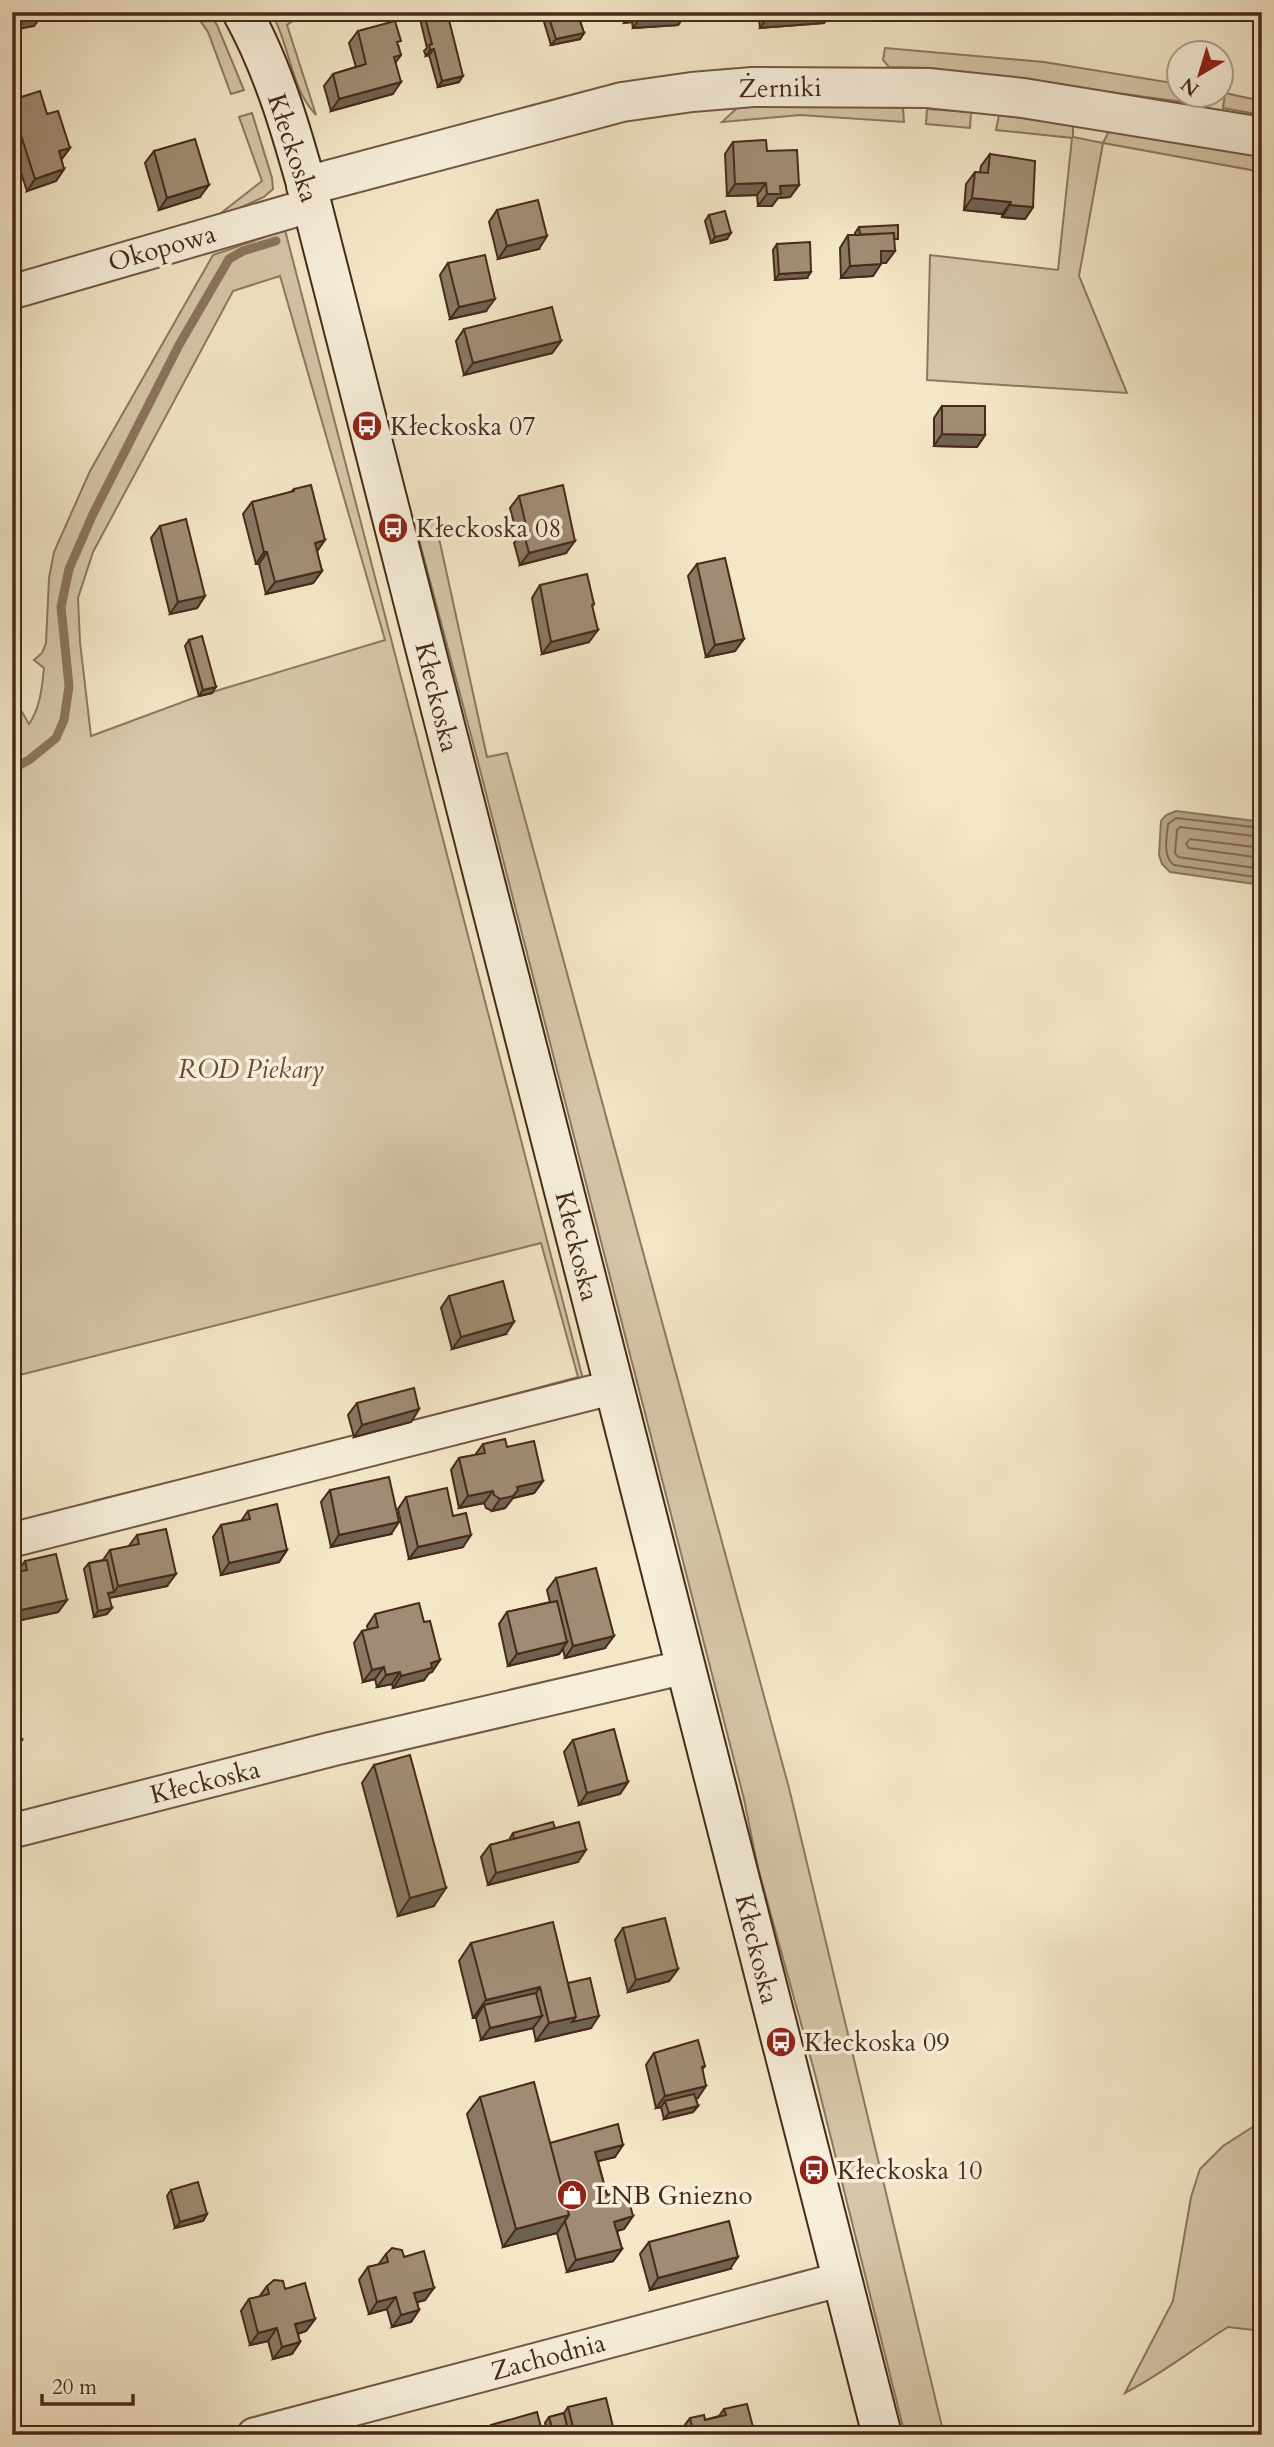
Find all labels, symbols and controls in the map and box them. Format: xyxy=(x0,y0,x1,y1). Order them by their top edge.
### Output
north arrow xyxy=(1166,38,1236,108)
street label: Żerniki xyxy=(738,70,822,106)
text: N xyxy=(1175,71,1205,102)
street label: Kłeckoska xyxy=(259,89,327,207)
street label: Okopowa xyxy=(104,216,220,280)
bus stop icon: Kłeckoska 07 xyxy=(350,409,384,443)
place label: Kłeckoska 07 xyxy=(390,409,536,444)
bus stop icon: Kłeckoska 08 xyxy=(376,511,410,545)
place label: Kłeckoska 08 xyxy=(416,511,562,546)
street label: Kłeckoska xyxy=(406,638,468,756)
park label: ROD Piekary xyxy=(178,1052,324,1087)
street label: Kłeckoska xyxy=(546,1187,608,1305)
street label: Kłeckoska xyxy=(146,1751,264,1813)
street label: Kłeckoska xyxy=(726,1890,788,2008)
bus stop icon: Kłeckoska 09 xyxy=(764,2025,798,2059)
place label: Kłeckoska 09 xyxy=(804,2025,950,2060)
bus stop icon: Kłeckoska 10 xyxy=(797,2153,831,2187)
place label: Kłeckoska 10 xyxy=(837,2153,983,2188)
shop icon: LNB Gniezno xyxy=(555,2178,589,2212)
place label: LNB Gniezno xyxy=(595,2178,753,2213)
street label: Zachodnia xyxy=(487,2325,609,2389)
scale bar xyxy=(42,2363,133,2407)
text: 20 m xyxy=(52,2373,97,2402)

